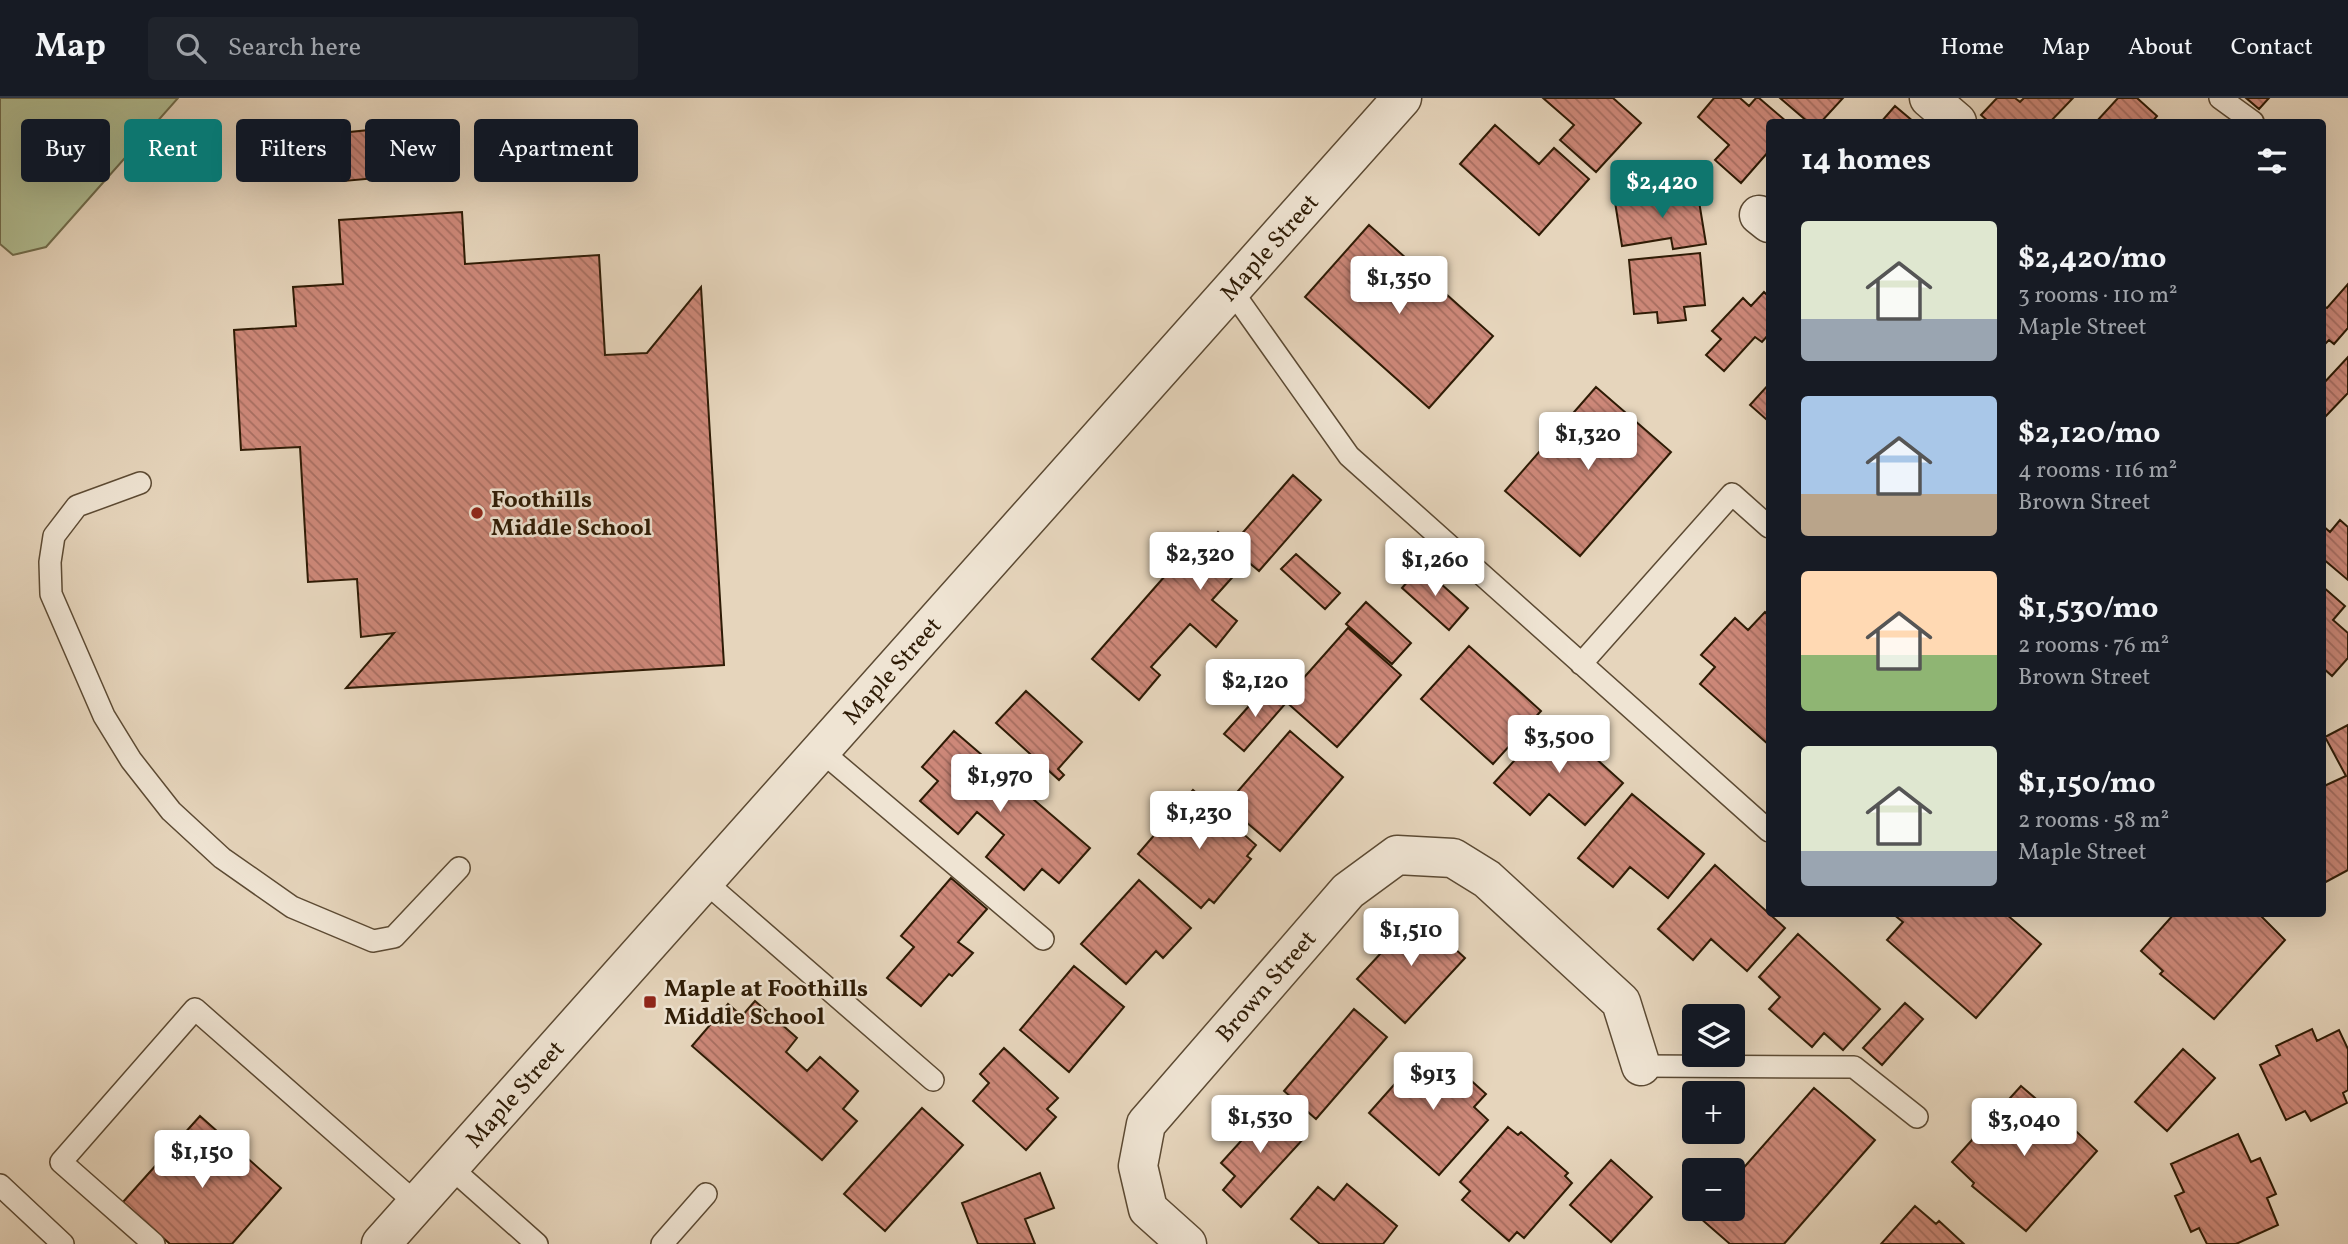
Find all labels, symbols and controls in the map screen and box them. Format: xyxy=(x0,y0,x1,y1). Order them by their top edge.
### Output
search box xyxy=(148,17,638,80)
text: Map xyxy=(35,25,106,71)
icon: search xyxy=(172,29,210,67)
text: Search here xyxy=(228,30,361,66)
text: Home xyxy=(1940,31,2004,65)
text: Map xyxy=(2042,31,2090,65)
text: About xyxy=(2128,31,2193,65)
text: Contact xyxy=(2231,31,2313,65)
chip: Buy xyxy=(21,119,110,182)
chip: Rent xyxy=(124,119,222,182)
chip: Filters xyxy=(236,119,351,182)
chip: New xyxy=(365,119,460,182)
chip: Apartment xyxy=(474,119,638,182)
text: 14 homes xyxy=(1801,140,1931,182)
icon: filters xyxy=(2253,142,2291,180)
pin: $2,420 xyxy=(1605,160,1719,220)
text: $2,420 xyxy=(1626,167,1698,199)
street label: Maple Street xyxy=(1213,187,1328,310)
text: $2,420/mo xyxy=(2018,238,2167,280)
icon: home xyxy=(1857,249,1941,333)
pin: $1,350 xyxy=(1342,256,1456,316)
text: $1,350 xyxy=(1366,263,1432,295)
text: 3 rooms · 110 m² xyxy=(2018,280,2178,312)
text: Maple Street xyxy=(2018,312,2146,344)
pin: $1,320 xyxy=(1531,412,1645,472)
text: $2,120/mo xyxy=(2018,413,2160,455)
text: $1,320 xyxy=(1555,419,1621,451)
icon: home xyxy=(1857,424,1941,508)
text: 4 rooms · 116 m² xyxy=(2018,455,2177,487)
place label: Foothills Middle School xyxy=(491,484,652,546)
text: Brown Street xyxy=(2018,487,2150,519)
marker: Foothills Middle School xyxy=(469,505,485,521)
pin: $2,320 xyxy=(1143,532,1257,592)
pin: $1,260 xyxy=(1378,538,1492,598)
text: $2,320 xyxy=(1166,539,1234,571)
text: $1,260 xyxy=(1401,545,1469,577)
text: $1,530/mo xyxy=(2018,588,2158,630)
icon: home xyxy=(1857,599,1941,683)
street label: Maple Street xyxy=(836,610,951,733)
text: 2 rooms · 76 m² xyxy=(2018,630,2169,662)
pin: $2,120 xyxy=(1198,660,1312,719)
text: Brown Street xyxy=(2018,662,2150,694)
text: $2,120 xyxy=(1222,666,1288,698)
pin: $3,500 xyxy=(1502,716,1616,775)
text: $3,500 xyxy=(1524,722,1594,754)
pin: $1,970 xyxy=(943,754,1057,814)
text: $1,970 xyxy=(967,761,1033,793)
text: $1,150/mo xyxy=(2018,763,2156,805)
icon: home xyxy=(1857,774,1941,858)
pin: $1,230 xyxy=(1142,792,1256,851)
text: $1,230 xyxy=(1166,798,1232,830)
text: 2 rooms · 58 m² xyxy=(2018,805,2169,837)
text: Maple Street xyxy=(2018,837,2146,869)
pin: $1,510 xyxy=(1354,908,1468,968)
text: $1,510 xyxy=(1380,915,1442,947)
street label: Brown Street xyxy=(1209,924,1325,1051)
place label: Maple at Foothills Middle School xyxy=(664,973,868,1035)
marker: Maple at Foothills Middle School xyxy=(642,994,658,1010)
map controls xyxy=(1682,1004,1745,1221)
button: layers xyxy=(1682,1004,1745,1067)
street label: Maple Street xyxy=(459,1034,574,1157)
pin: $913 xyxy=(1392,1052,1474,1112)
text: $913 xyxy=(1410,1059,1456,1091)
button: + xyxy=(1682,1081,1745,1144)
pin: $1,530 xyxy=(1203,1096,1317,1155)
pin: $3,040 xyxy=(1967,1098,2081,1158)
text: $1,530 xyxy=(1227,1102,1293,1134)
text: $3,040 xyxy=(1988,1105,2060,1137)
pin: $1,150 xyxy=(145,1130,259,1190)
text: $1,150 xyxy=(171,1137,233,1169)
button: − xyxy=(1682,1158,1745,1221)

